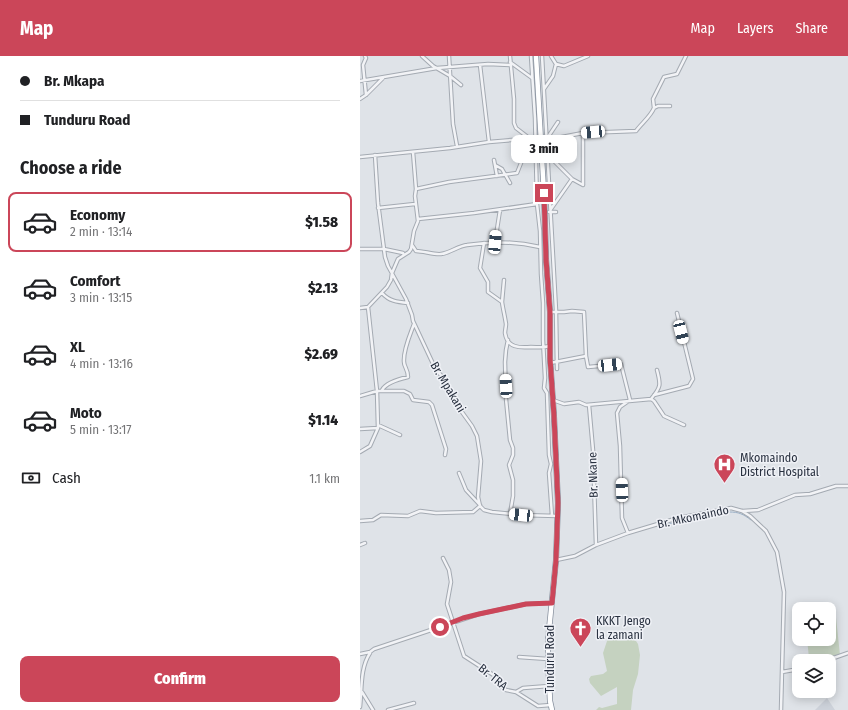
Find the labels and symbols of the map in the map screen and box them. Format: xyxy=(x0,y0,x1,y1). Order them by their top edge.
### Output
car xyxy=(581,125,605,139)
callout: 3 min xyxy=(511,135,577,163)
route end xyxy=(535,184,553,202)
car xyxy=(488,230,502,254)
car xyxy=(672,319,690,345)
car xyxy=(597,358,623,372)
street label: Br. Mpakani xyxy=(427,359,469,415)
car xyxy=(499,374,513,398)
place label: Mkomaindo District Hospital xyxy=(740,451,819,479)
street label: Br. Nkane xyxy=(585,452,601,498)
hospital icon: Mkomaindo District Hospital xyxy=(711,452,737,485)
car xyxy=(616,478,628,502)
street label: Br. Mkomaindo xyxy=(656,503,730,531)
car xyxy=(508,508,534,522)
place label: KKKT Jengo la zamani xyxy=(596,614,651,642)
church icon: KKKT Jengo la zamani xyxy=(568,615,594,648)
route start xyxy=(431,618,449,636)
street label: Tunduru Road xyxy=(543,625,557,693)
street label: Br. TRA xyxy=(476,661,511,693)

